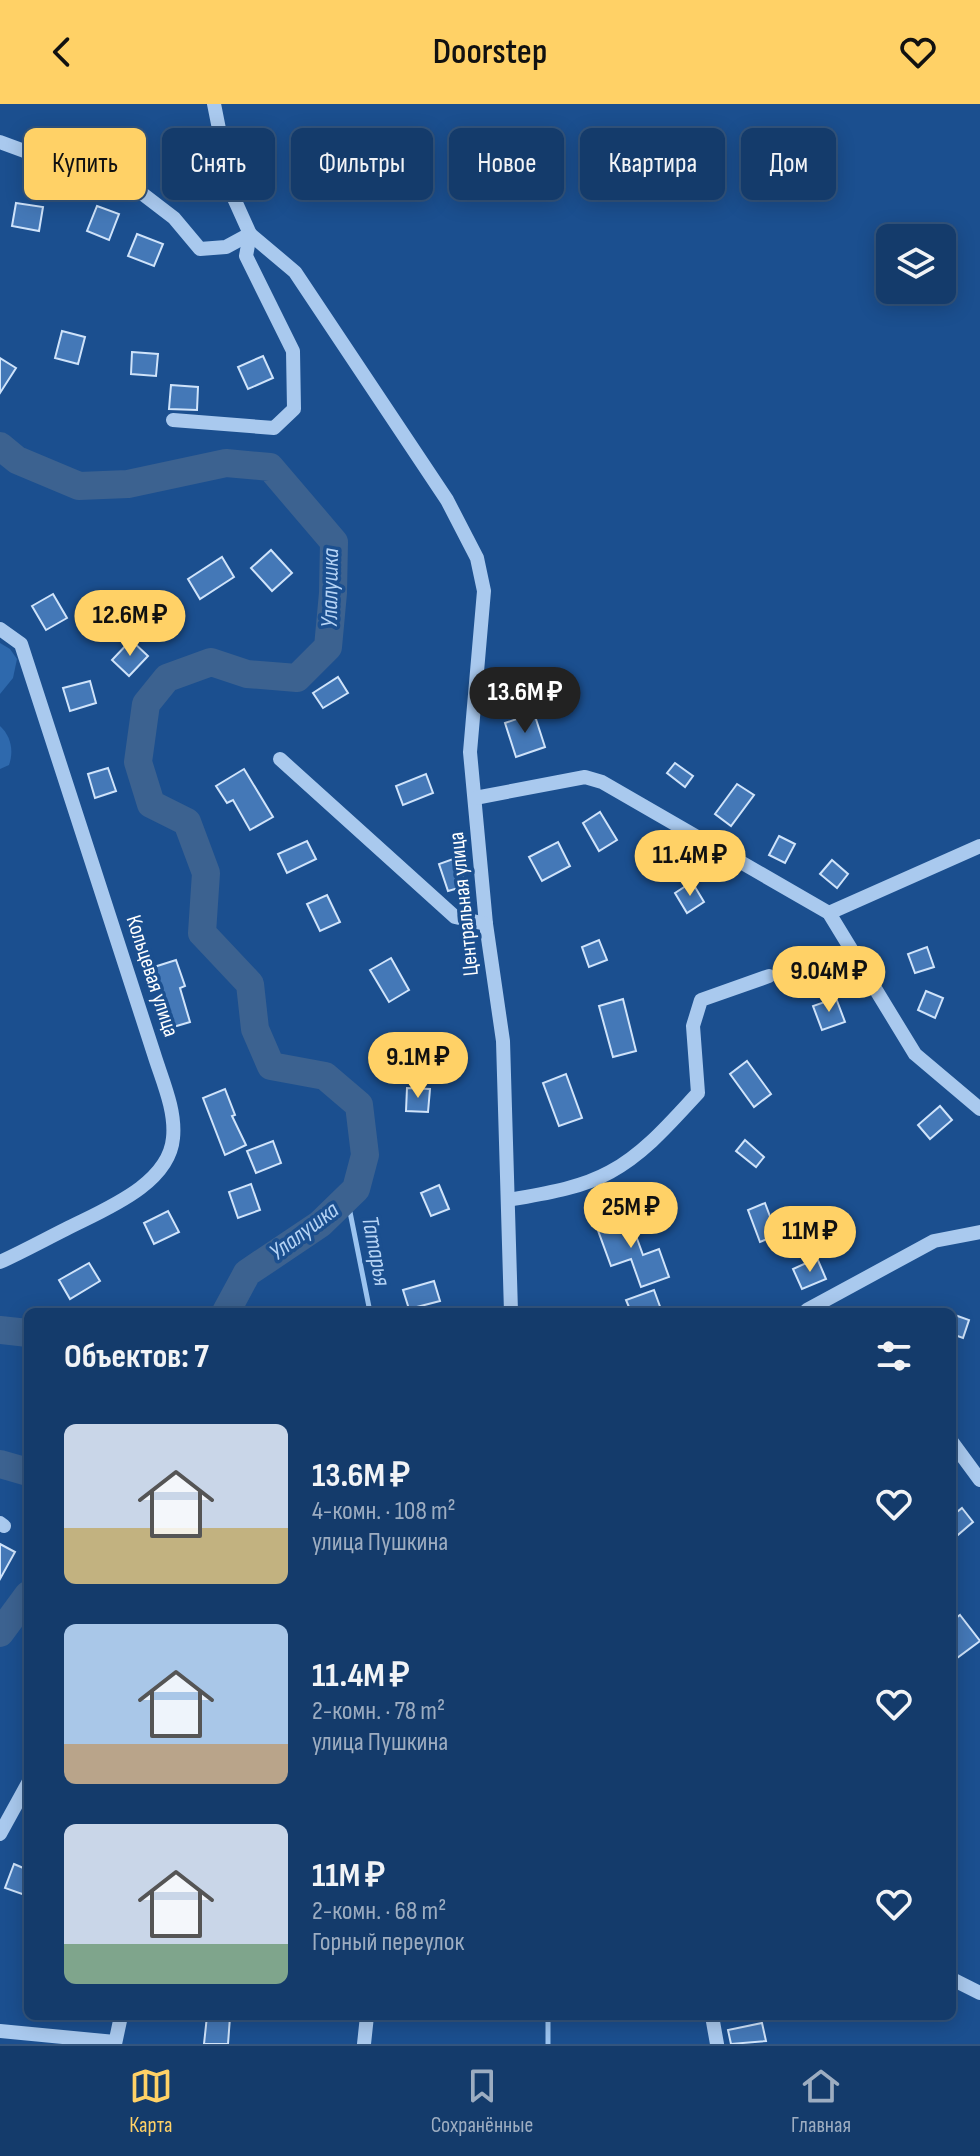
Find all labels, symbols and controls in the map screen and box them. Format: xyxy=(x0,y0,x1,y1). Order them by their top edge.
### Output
icon: back xyxy=(40,30,84,74)
icon: heart xyxy=(896,30,940,74)
text: Doorstep xyxy=(433,31,547,74)
chip: Купить xyxy=(24,128,146,200)
chip: Снять xyxy=(162,128,275,200)
chip: Фильтры xyxy=(291,128,433,200)
chip: Новое xyxy=(449,128,564,200)
chip: Квартира xyxy=(580,128,725,200)
chip: Дом xyxy=(741,128,836,200)
map controls xyxy=(876,224,956,304)
button: layers xyxy=(876,224,956,304)
water label: Улалушка xyxy=(315,548,345,628)
pin: 12.6M ₽ xyxy=(56,590,204,658)
text: 12.6M ₽ xyxy=(92,600,168,631)
pin: 13.6M ₽ xyxy=(451,667,599,735)
text: 13.6M ₽ xyxy=(487,677,563,708)
pin: 11.4M ₽ xyxy=(616,830,764,898)
street label: Центральная улица xyxy=(443,831,485,977)
text: 11.4M ₽ xyxy=(653,840,727,871)
street label: Кольцевая улица xyxy=(120,912,184,1040)
pin: 9.04M ₽ xyxy=(755,946,903,1014)
text: 9.04M ₽ xyxy=(790,956,868,987)
pin: 9.1M ₽ xyxy=(353,1032,483,1100)
text: 9.1M ₽ xyxy=(386,1042,450,1073)
pin: 25M ₽ xyxy=(575,1182,687,1250)
text: 25M ₽ xyxy=(602,1192,660,1223)
water label: Улалушка xyxy=(263,1195,345,1267)
pin: 11M ₽ xyxy=(754,1206,866,1274)
water label: Татарья xyxy=(355,1214,397,1289)
text: 11M ₽ xyxy=(782,1216,838,1247)
icon: filters xyxy=(872,1334,916,1378)
text: Объектов: 7 xyxy=(64,1336,209,1377)
text: 13.6M ₽ xyxy=(312,1455,410,1496)
icon: home xyxy=(128,1456,224,1552)
icon: heart xyxy=(872,1482,916,1526)
text: 4-комн. · 108 m² xyxy=(312,1496,456,1527)
text: улица Пушкина xyxy=(312,1527,448,1558)
text: 11.4M ₽ xyxy=(312,1655,410,1696)
icon: home xyxy=(128,1656,224,1752)
icon: heart xyxy=(872,1682,916,1726)
text: 2-комн. · 78 m² xyxy=(312,1696,445,1727)
text: улица Пушкина xyxy=(312,1727,448,1758)
text: 11M ₽ xyxy=(312,1855,385,1896)
icon: home xyxy=(128,1856,224,1952)
icon: heart xyxy=(872,1882,916,1926)
text: 2-комн. · 68 m² xyxy=(312,1896,446,1927)
text: Горный переулок xyxy=(312,1927,464,1958)
tab: Карта xyxy=(129,2064,173,2139)
tab: Сохранённые xyxy=(431,2064,533,2139)
tab: Главная xyxy=(791,2064,851,2139)

